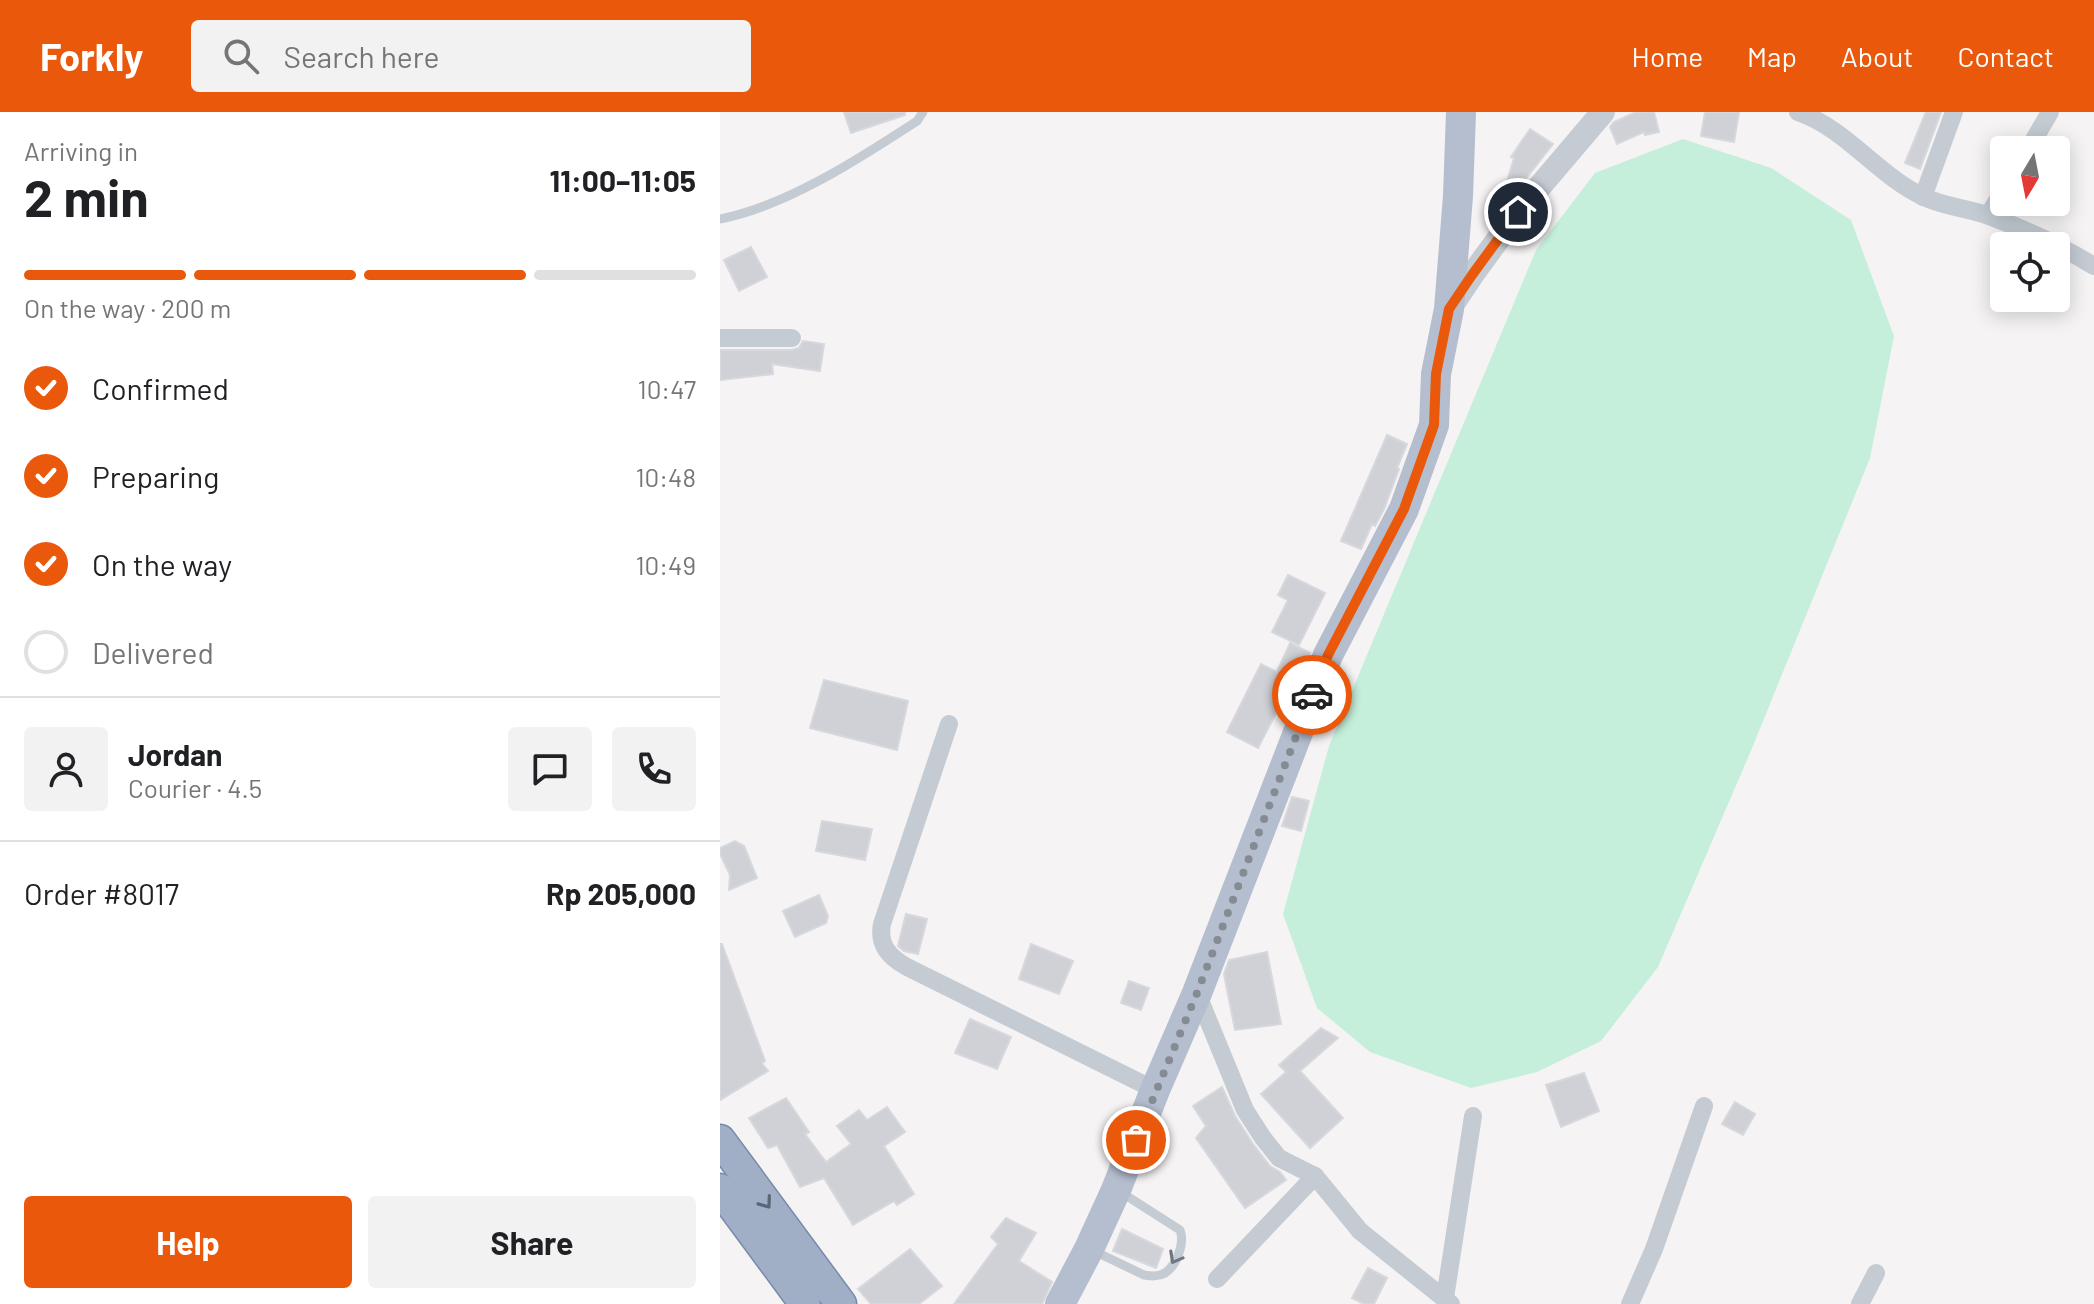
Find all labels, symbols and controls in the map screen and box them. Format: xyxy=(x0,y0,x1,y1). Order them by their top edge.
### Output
search box xyxy=(191,20,751,92)
text: Forkly xyxy=(40,33,143,79)
icon: search xyxy=(219,34,263,78)
text: Search here xyxy=(283,38,439,74)
text: Home xyxy=(1632,39,1703,73)
text: Map xyxy=(1747,39,1797,73)
text: About xyxy=(1841,39,1913,73)
text: Contact xyxy=(1957,39,2054,73)
text: Arriving in xyxy=(24,135,138,166)
north arrow xyxy=(1990,136,2070,216)
map controls xyxy=(1990,136,2070,312)
text: 11:00–11:05 xyxy=(550,162,696,198)
text: 2 min xyxy=(24,165,149,227)
pin xyxy=(1484,178,1552,246)
icon: home xyxy=(1496,190,1540,234)
button: locate xyxy=(1990,232,2070,312)
text: On the way · 200 m xyxy=(24,292,231,323)
icon: check xyxy=(24,366,68,410)
text: Confirmed xyxy=(92,370,229,406)
text: 10:47 xyxy=(638,373,696,404)
icon: check xyxy=(24,454,68,498)
text: Preparing xyxy=(92,458,219,494)
text: 10:48 xyxy=(636,461,696,492)
icon: check xyxy=(24,542,68,586)
text: On the way xyxy=(92,546,232,582)
text: 10:49 xyxy=(636,549,696,580)
text: Delivered xyxy=(92,634,214,670)
courier xyxy=(1272,655,1352,735)
icon: car xyxy=(1290,673,1334,717)
button: person xyxy=(24,727,108,811)
button: chat xyxy=(508,727,592,811)
button: phone xyxy=(612,727,696,811)
text: Jordan xyxy=(128,736,223,772)
text: Courier · 4.5 xyxy=(128,772,262,803)
text: Order #8017 xyxy=(24,875,179,911)
text: Rp 205,000 xyxy=(546,875,696,911)
pin xyxy=(1102,1106,1170,1174)
icon: bag xyxy=(1114,1118,1158,1162)
one-way arrow xyxy=(756,1194,771,1209)
button: Help xyxy=(24,1196,352,1288)
button: Share xyxy=(368,1196,696,1288)
one-way arrow xyxy=(1169,1249,1185,1264)

